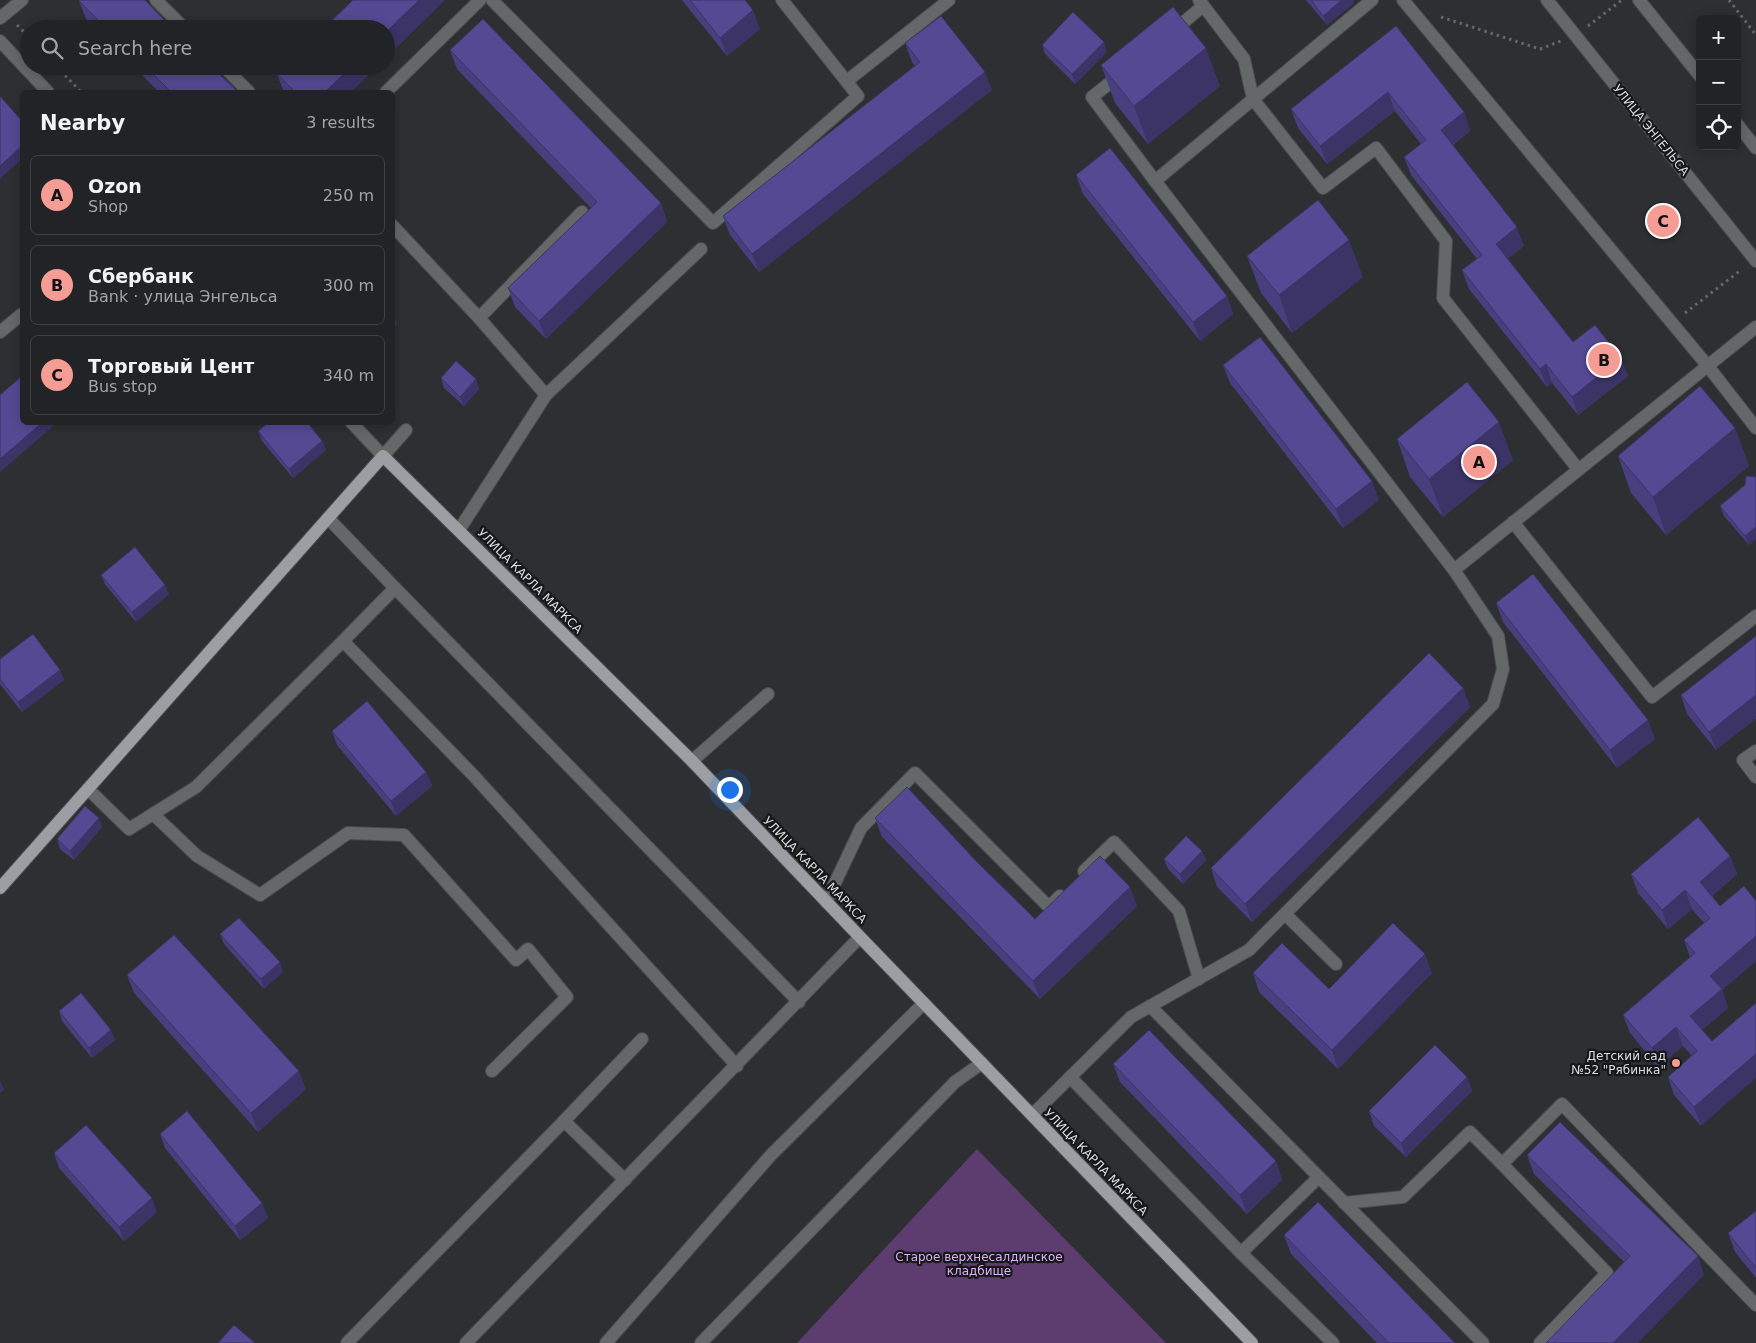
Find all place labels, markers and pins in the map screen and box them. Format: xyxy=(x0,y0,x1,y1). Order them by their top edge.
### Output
pin: C xyxy=(1647,202,1679,240)
pin: B xyxy=(1588,341,1620,379)
pin: A xyxy=(1463,443,1495,481)
place label: Детский сад №52 "Рябинка" xyxy=(1571,1049,1666,1077)
marker: Детский сад №52 "Рябинка" xyxy=(1670,1057,1682,1069)

